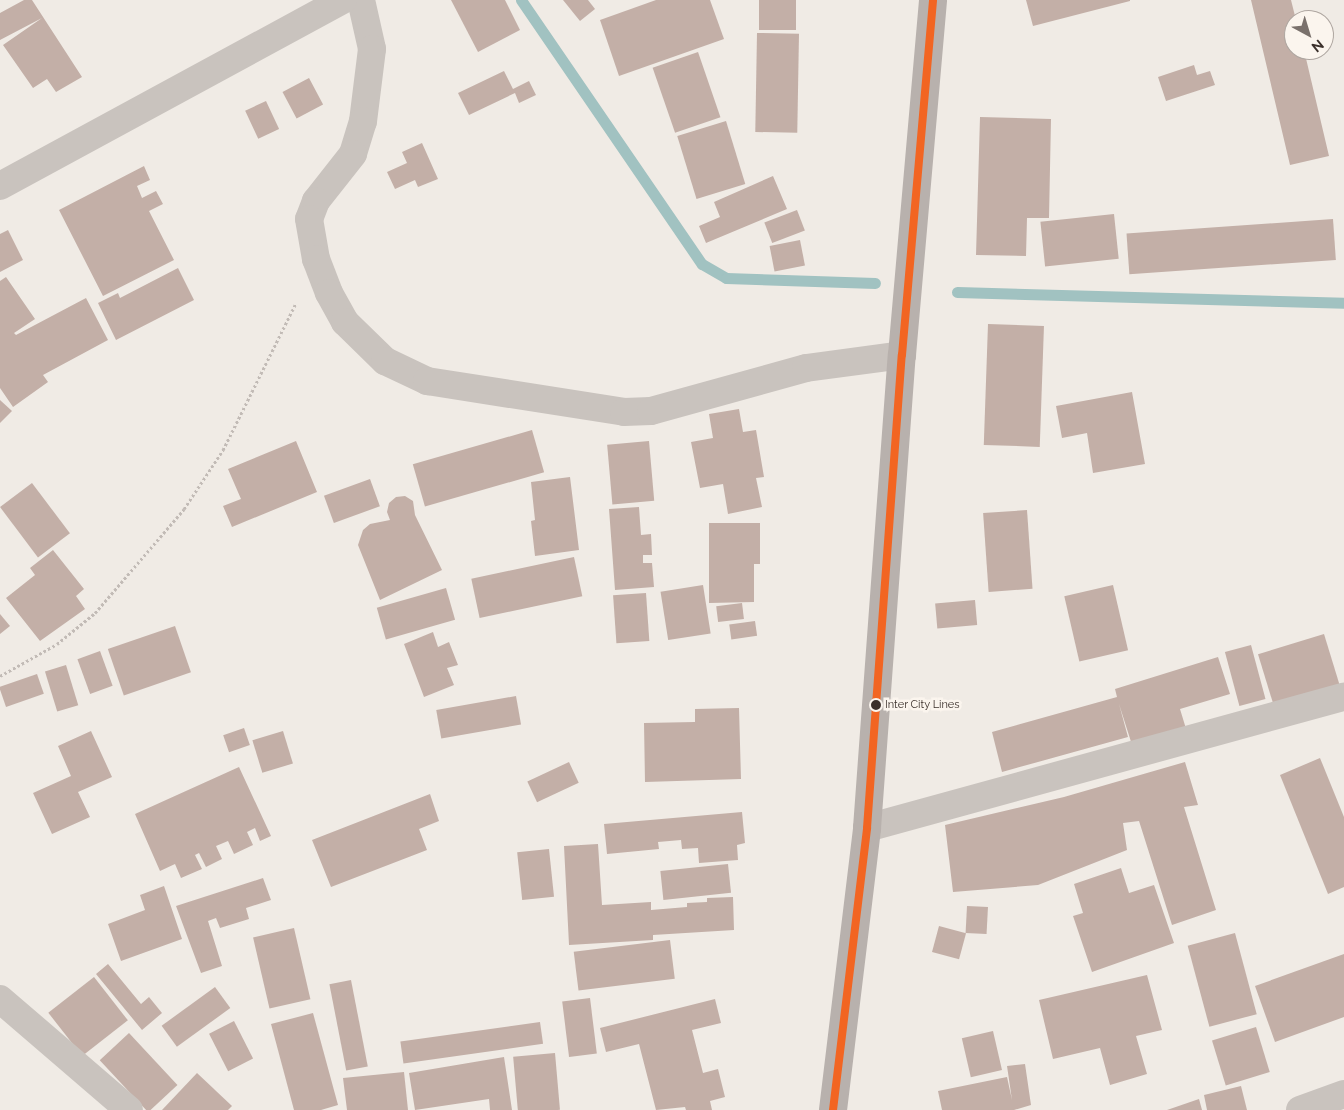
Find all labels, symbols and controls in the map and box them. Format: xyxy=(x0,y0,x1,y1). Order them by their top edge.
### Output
north arrow xyxy=(1284,10,1334,60)
text: N xyxy=(1309,36,1327,55)
place label: Inter City Lines xyxy=(885,698,960,712)
marker: Inter City Lines xyxy=(871,700,881,710)

